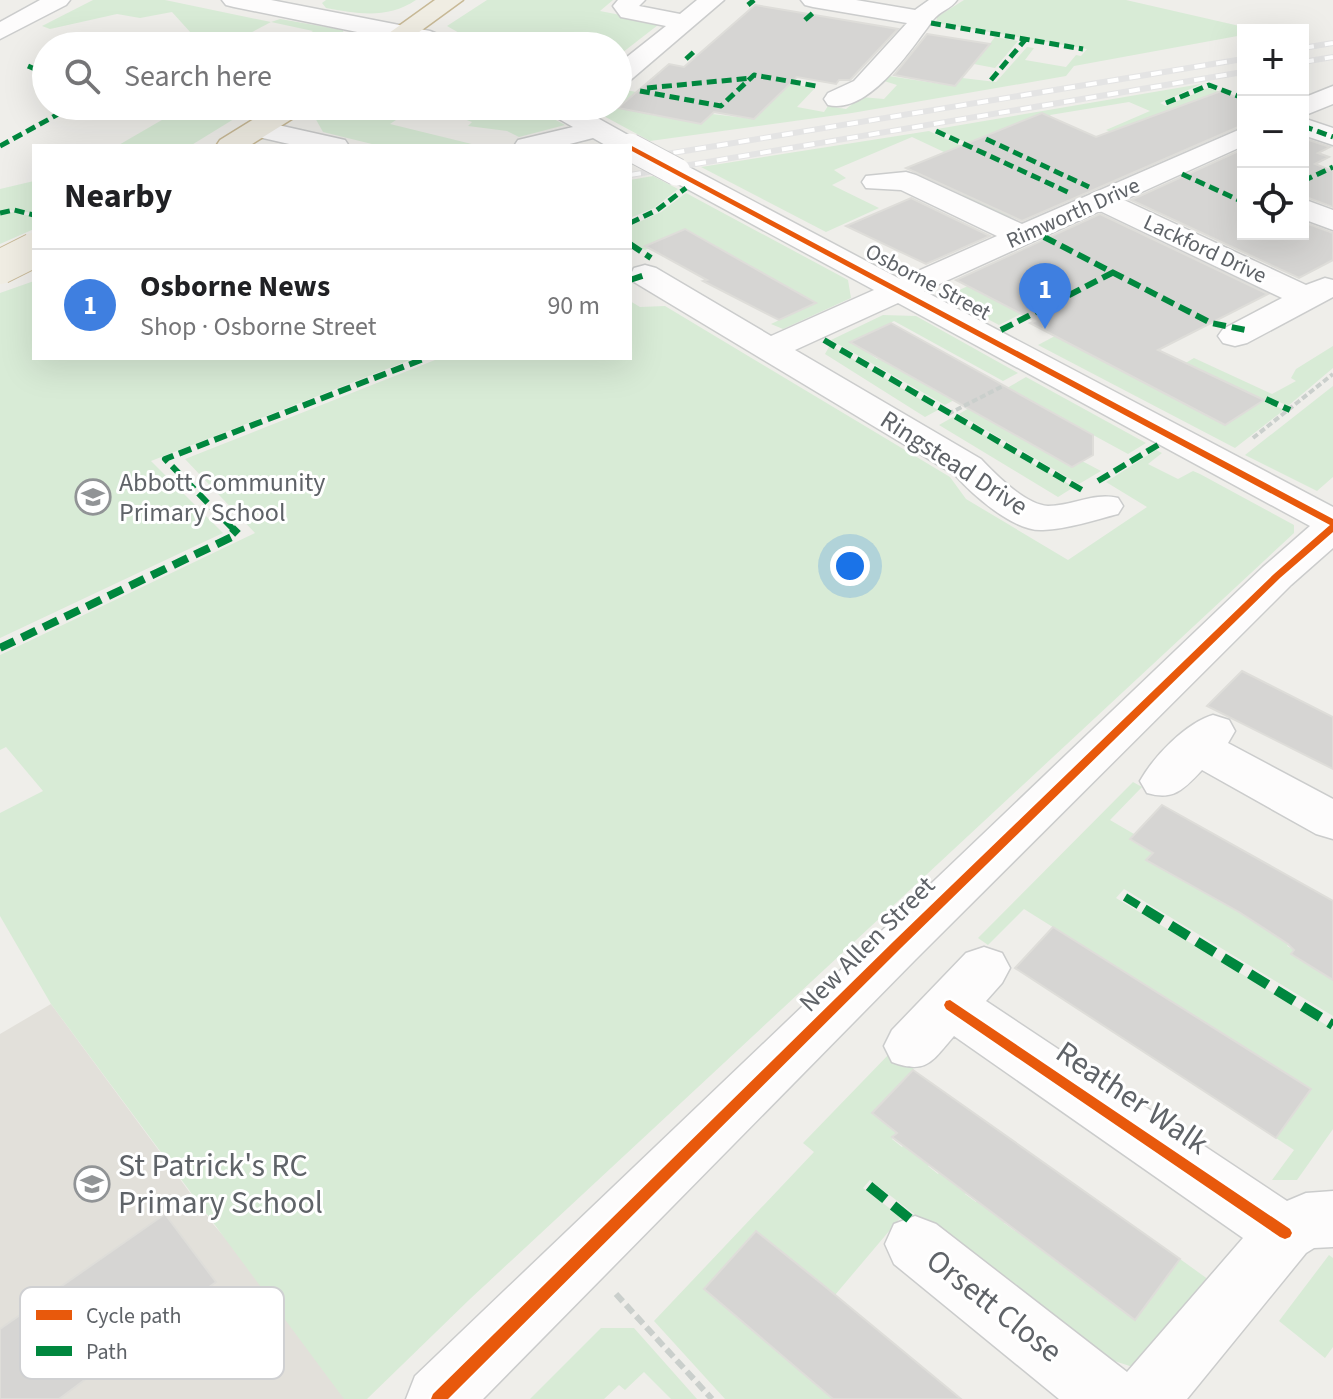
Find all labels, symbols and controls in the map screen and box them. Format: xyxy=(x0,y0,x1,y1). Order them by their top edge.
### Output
map controls xyxy=(1237,24,1309,240)
button: + xyxy=(1237,24,1309,96)
search box xyxy=(32,32,632,120)
icon: search xyxy=(60,54,104,98)
text: Search here xyxy=(124,55,272,98)
button: − xyxy=(1237,96,1309,168)
button: locate xyxy=(1237,168,1309,240)
street label: Rimworth Drive xyxy=(1001,169,1145,257)
text: Nearby xyxy=(64,172,172,221)
street label: Lackford Drive xyxy=(1138,206,1272,292)
street label: Osborne Street xyxy=(860,235,997,329)
pin: 1 xyxy=(1019,263,1071,329)
text: Osborne News xyxy=(140,265,330,308)
text: 1 xyxy=(83,287,97,324)
text: 90 m xyxy=(547,287,600,324)
text: Shop · Osborne Street xyxy=(140,308,377,345)
street label: Ringstead Drive xyxy=(873,401,1035,525)
place label: Abbott Community Primary School xyxy=(119,464,326,531)
school or university icon: Abbott Community Primary School xyxy=(74,478,112,516)
your location xyxy=(830,546,870,586)
street label: New Allen Street xyxy=(791,868,943,1020)
street label: Reather Walk xyxy=(1046,1030,1218,1166)
place label: St Patrick's RC Primary School xyxy=(118,1143,323,1226)
school or university icon: St Patrick's RC Primary School xyxy=(73,1165,111,1203)
street label: Orsett Close xyxy=(916,1238,1072,1374)
legend xyxy=(20,1287,284,1379)
text: Cycle path xyxy=(86,1300,182,1332)
text: Path xyxy=(86,1336,128,1368)

